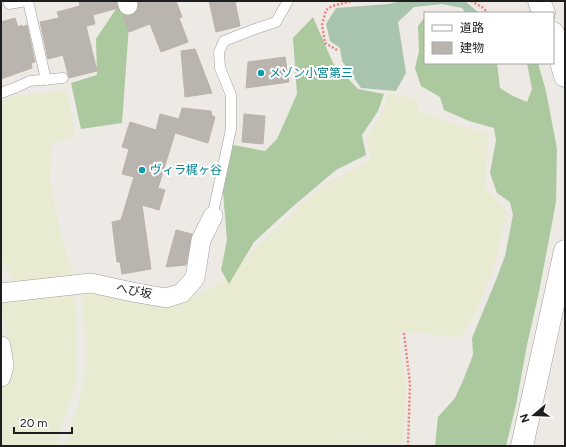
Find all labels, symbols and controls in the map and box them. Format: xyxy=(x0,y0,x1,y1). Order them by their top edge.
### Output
legend xyxy=(424,12,554,64)
text: 道路 xyxy=(460,21,484,35)
text: 建物 xyxy=(460,41,484,55)
place label: メゾン小宮第三 xyxy=(269,66,353,80)
marker: メゾン小宮第三 xyxy=(256,68,266,78)
place label: ヴィラ梶ヶ谷 xyxy=(150,163,222,177)
marker: ヴィラ梶ヶ谷 xyxy=(137,165,147,175)
street label: へび坂 xyxy=(115,281,153,301)
north arrow xyxy=(514,395,554,435)
scale bar xyxy=(14,409,72,435)
text: N xyxy=(517,412,533,424)
text: 20 m xyxy=(20,416,48,430)

